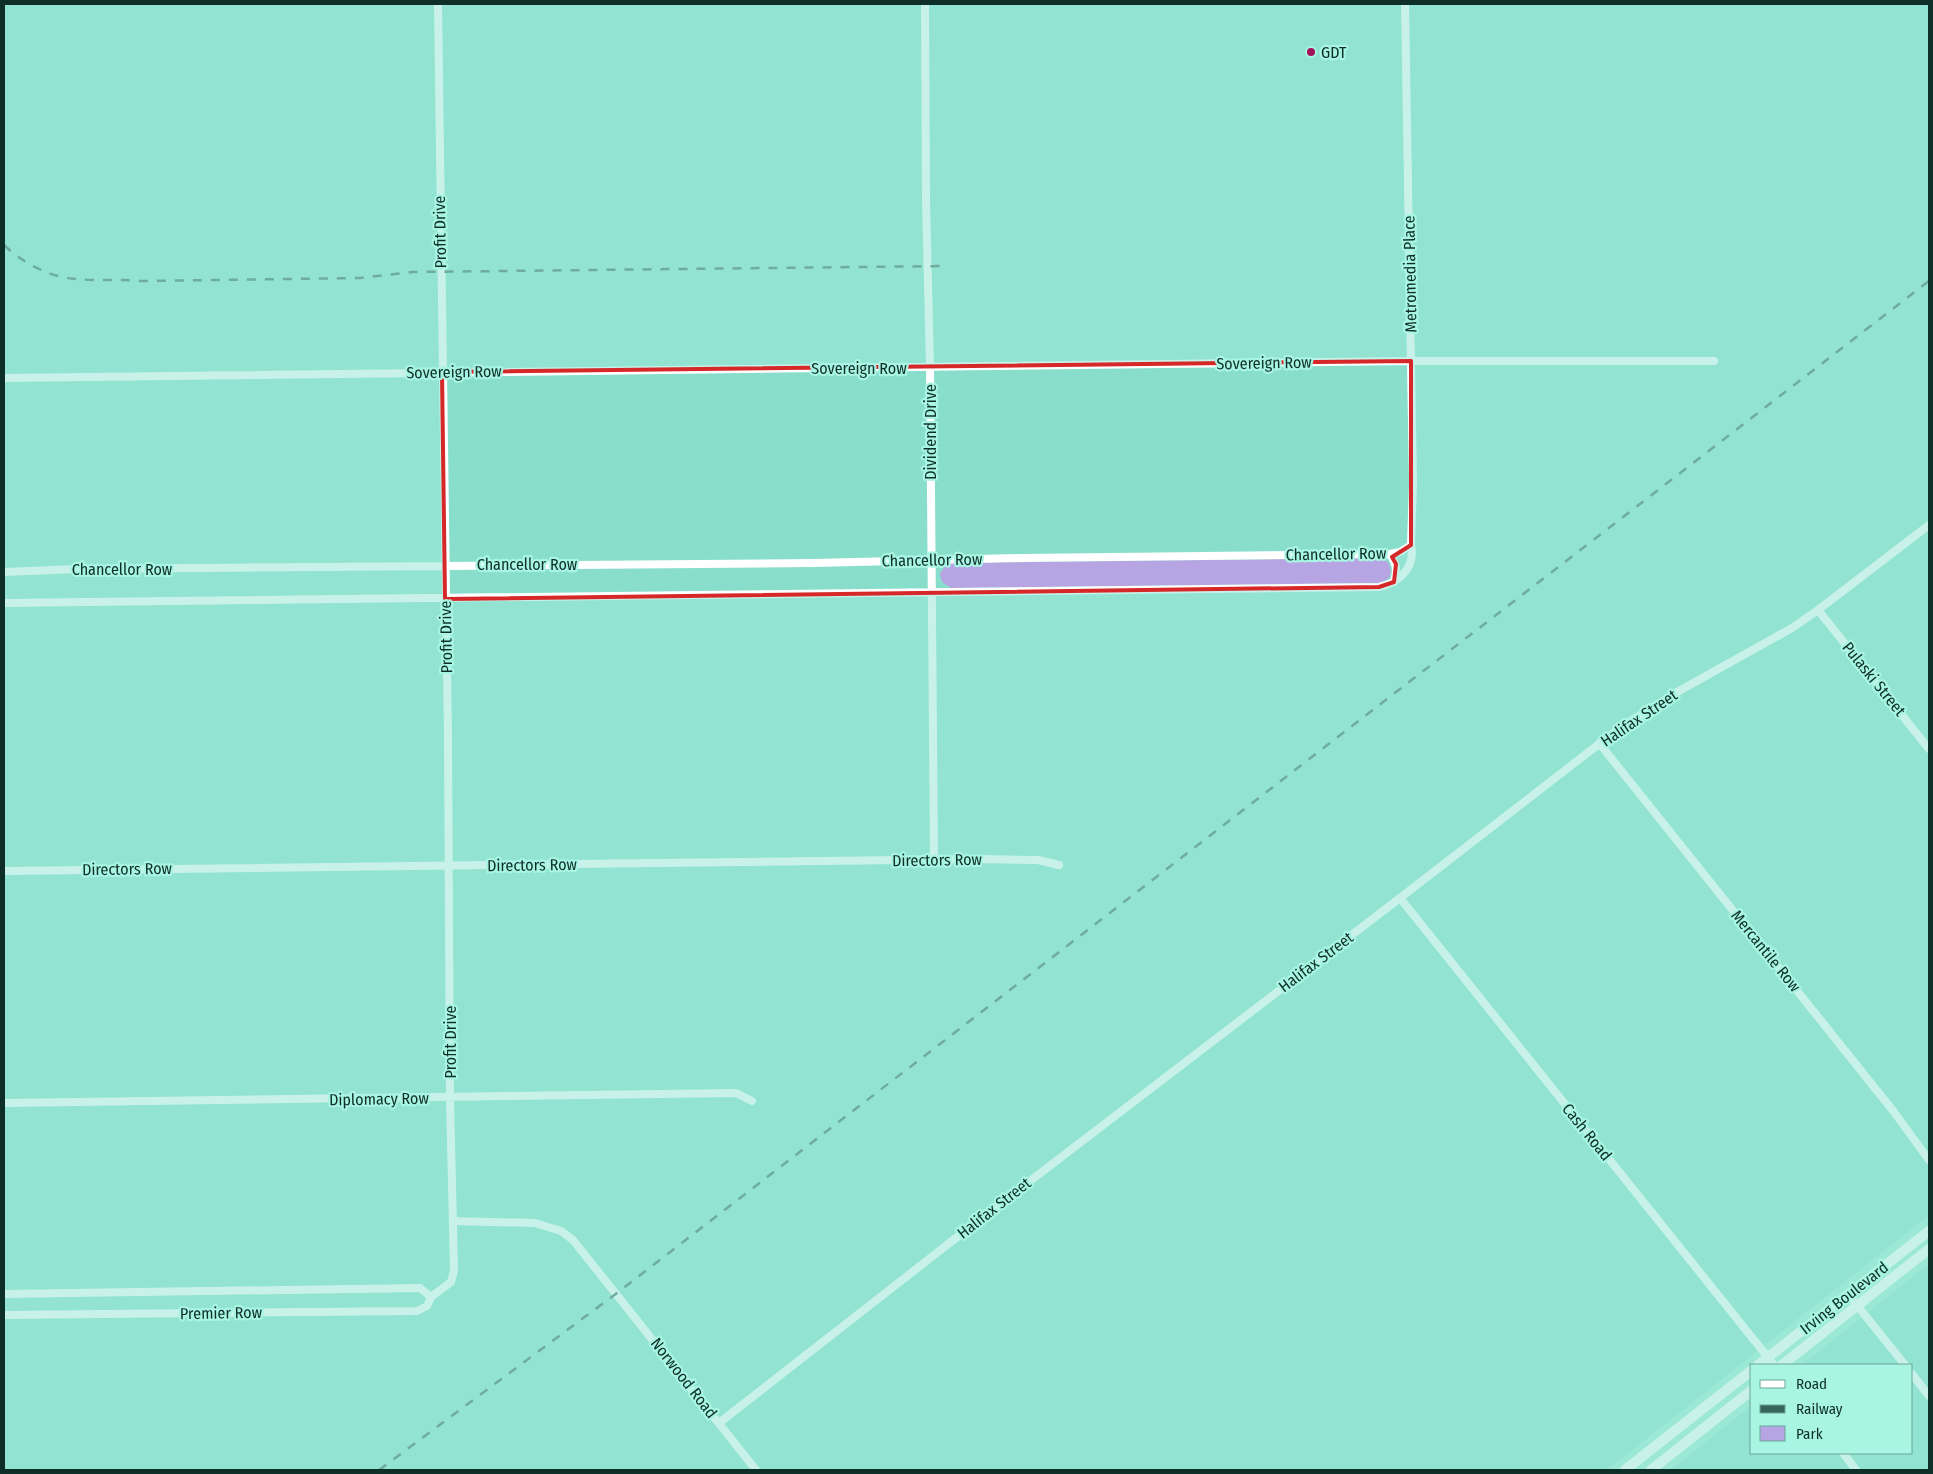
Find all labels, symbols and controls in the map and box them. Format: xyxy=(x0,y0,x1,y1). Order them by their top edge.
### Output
place label: GDT xyxy=(1321,43,1347,62)
marker: GDT xyxy=(1305,46,1317,58)
street label: Profit Drive xyxy=(430,195,450,269)
street label: Metromedia Place xyxy=(1399,215,1421,333)
street label: Sovereign Row xyxy=(1216,353,1312,373)
street label: Sovereign Row xyxy=(811,359,907,378)
street label: Sovereign Row xyxy=(406,362,502,382)
street label: Dividend Drive xyxy=(921,384,940,480)
street label: Chancellor Row xyxy=(1286,544,1387,564)
street label: Chancellor Row xyxy=(882,550,983,570)
street label: Chancellor Row xyxy=(477,555,578,574)
street label: Chancellor Row xyxy=(72,560,173,579)
street label: Profit Drive xyxy=(436,600,456,674)
street label: Pulaski Street xyxy=(1838,638,1910,720)
street label: Halifax Street xyxy=(1597,685,1681,751)
street label: Directors Row xyxy=(892,850,983,870)
street label: Directors Row xyxy=(487,855,578,875)
street label: Directors Row xyxy=(82,859,173,879)
street label: Mercantile Row xyxy=(1727,906,1805,996)
street label: Halifax Street xyxy=(1275,927,1358,996)
street label: Profit Drive xyxy=(441,1005,460,1078)
street label: Diplomacy Row xyxy=(329,1089,430,1109)
street label: Cash Road xyxy=(1558,1100,1616,1164)
street label: Halifax Street xyxy=(953,1173,1035,1243)
street label: Irving Boulevard xyxy=(1796,1258,1892,1338)
street label: Premier Row xyxy=(180,1303,263,1323)
street label: Norwood Road xyxy=(647,1334,721,1422)
legend xyxy=(1750,1364,1913,1454)
text: Road xyxy=(1796,1375,1827,1393)
text: Railway xyxy=(1796,1400,1843,1418)
text: Park xyxy=(1796,1425,1823,1443)

